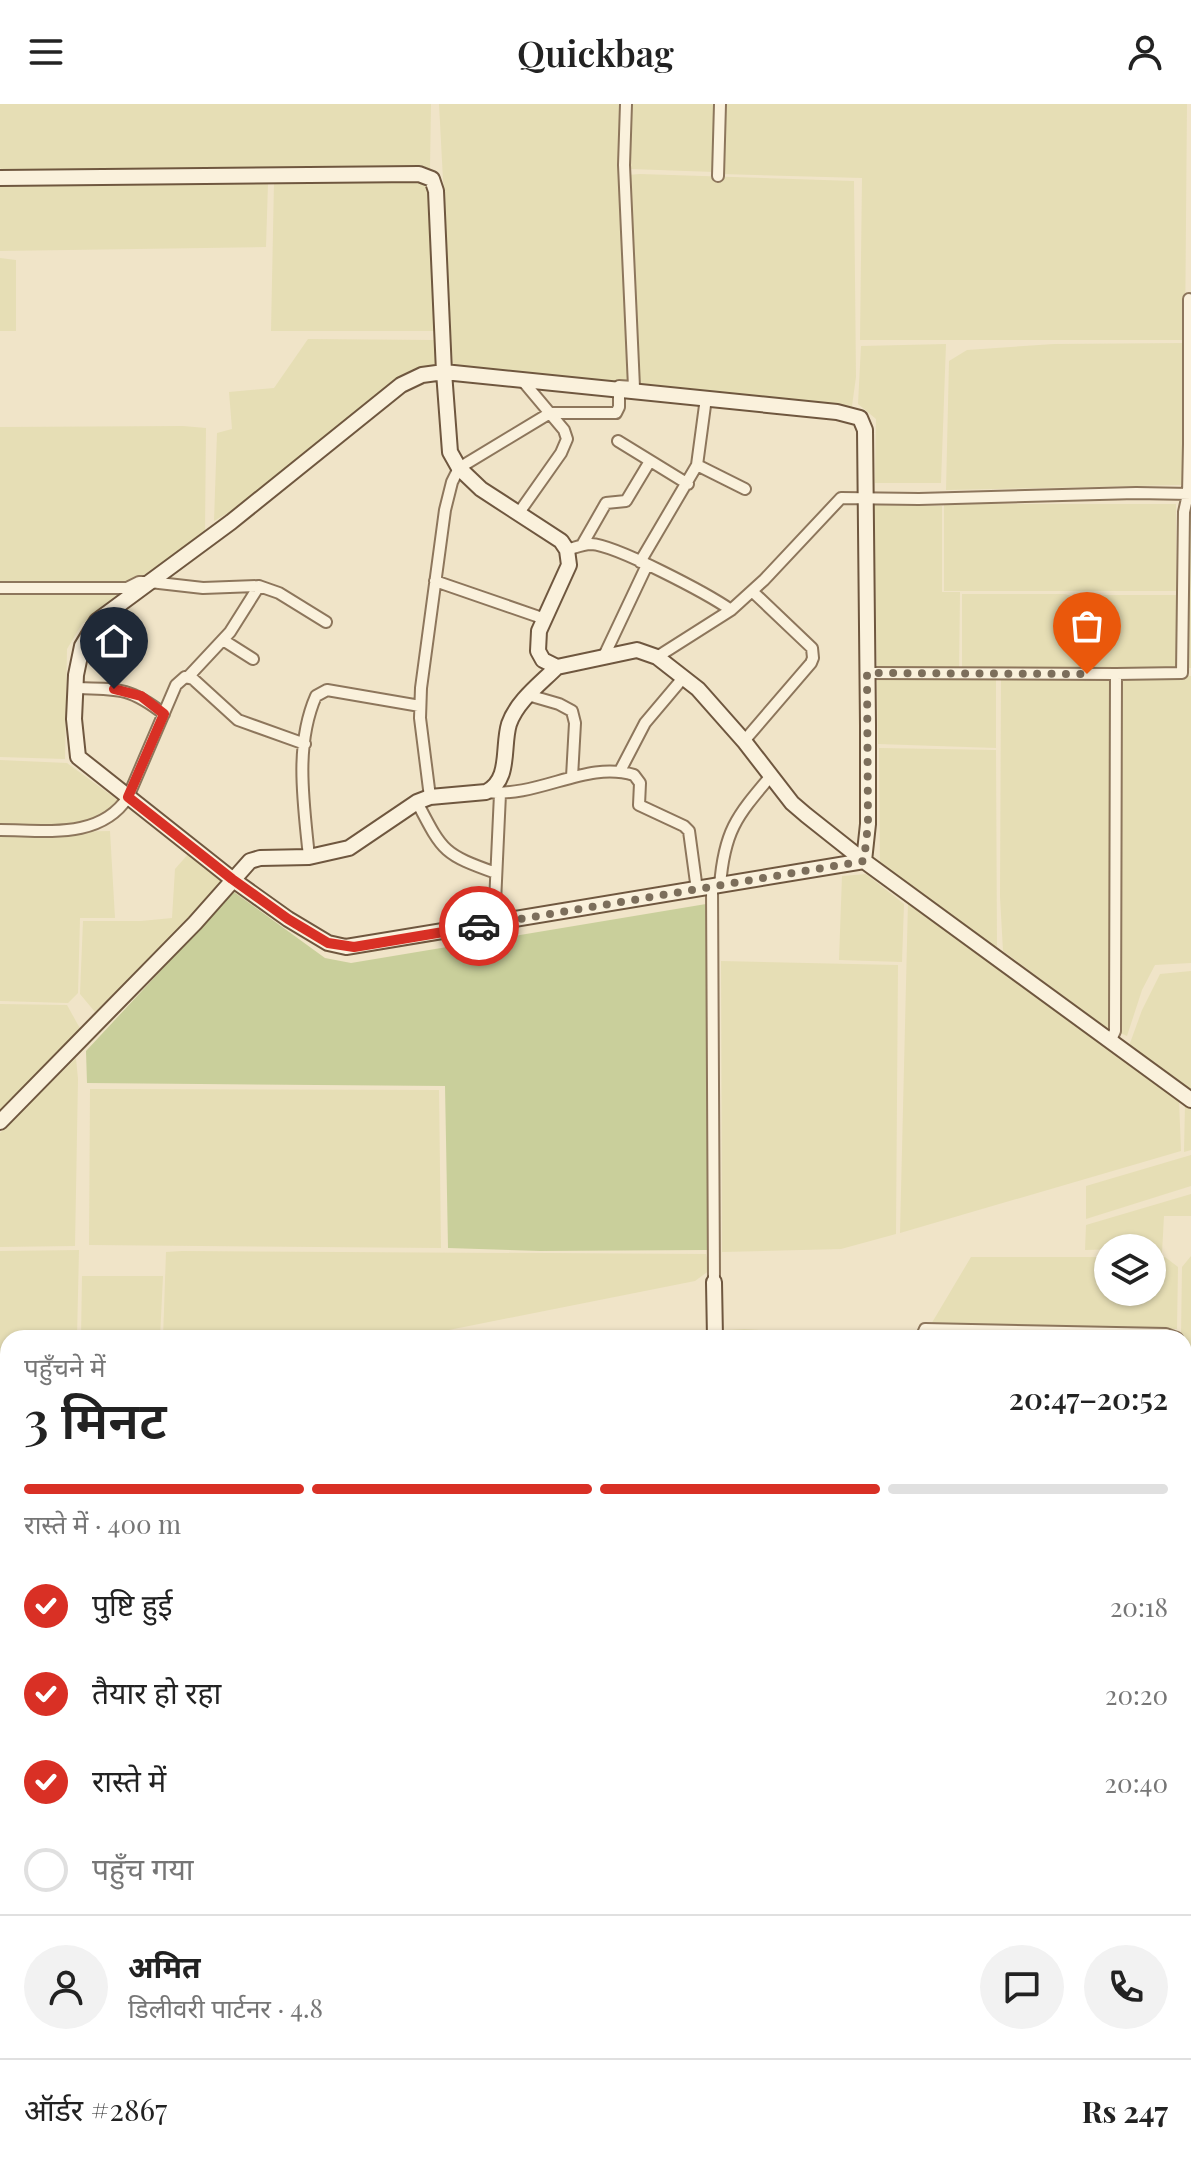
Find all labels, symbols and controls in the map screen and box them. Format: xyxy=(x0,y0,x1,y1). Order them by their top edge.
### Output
text: Quickbag xyxy=(517,28,674,76)
icon: menu xyxy=(24,30,68,74)
icon: person xyxy=(1123,30,1167,74)
pin xyxy=(1053,592,1121,674)
icon: bag xyxy=(1065,604,1109,648)
pin xyxy=(80,607,148,689)
icon: home xyxy=(92,619,136,663)
courier xyxy=(439,886,519,966)
icon: car xyxy=(457,904,501,948)
map controls xyxy=(1094,1234,1166,1306)
button: layers xyxy=(1094,1234,1166,1306)
text: पहुँचने में xyxy=(24,1349,106,1384)
text: 20:47–20:52 xyxy=(1009,1378,1168,1418)
text: 3 मिनट xyxy=(24,1383,166,1452)
text: रास्ते में · 400 m xyxy=(24,1506,181,1541)
icon: check xyxy=(24,1584,68,1628)
text: पुष्टि हुई xyxy=(92,1584,172,1624)
text: 20:18 xyxy=(1110,1589,1168,1624)
icon: check xyxy=(24,1672,68,1716)
text: तैयार हो रहा xyxy=(92,1672,221,1712)
text: 20:20 xyxy=(1105,1677,1168,1712)
icon: check xyxy=(24,1760,68,1804)
text: रास्ते में xyxy=(92,1760,166,1800)
text: 20:40 xyxy=(1105,1765,1168,1800)
text: पहुँच गया xyxy=(92,1848,194,1888)
button: person xyxy=(24,1945,108,2029)
button: chat xyxy=(980,1945,1064,2029)
button: phone xyxy=(1084,1945,1168,2029)
text: अमित xyxy=(128,1946,201,1986)
text: डिलीवरी पार्टनर · 4.8 xyxy=(128,1990,323,2025)
text: ऑर्डर #2867 xyxy=(24,2089,167,2129)
text: Rs 247 xyxy=(1082,2091,1168,2131)

